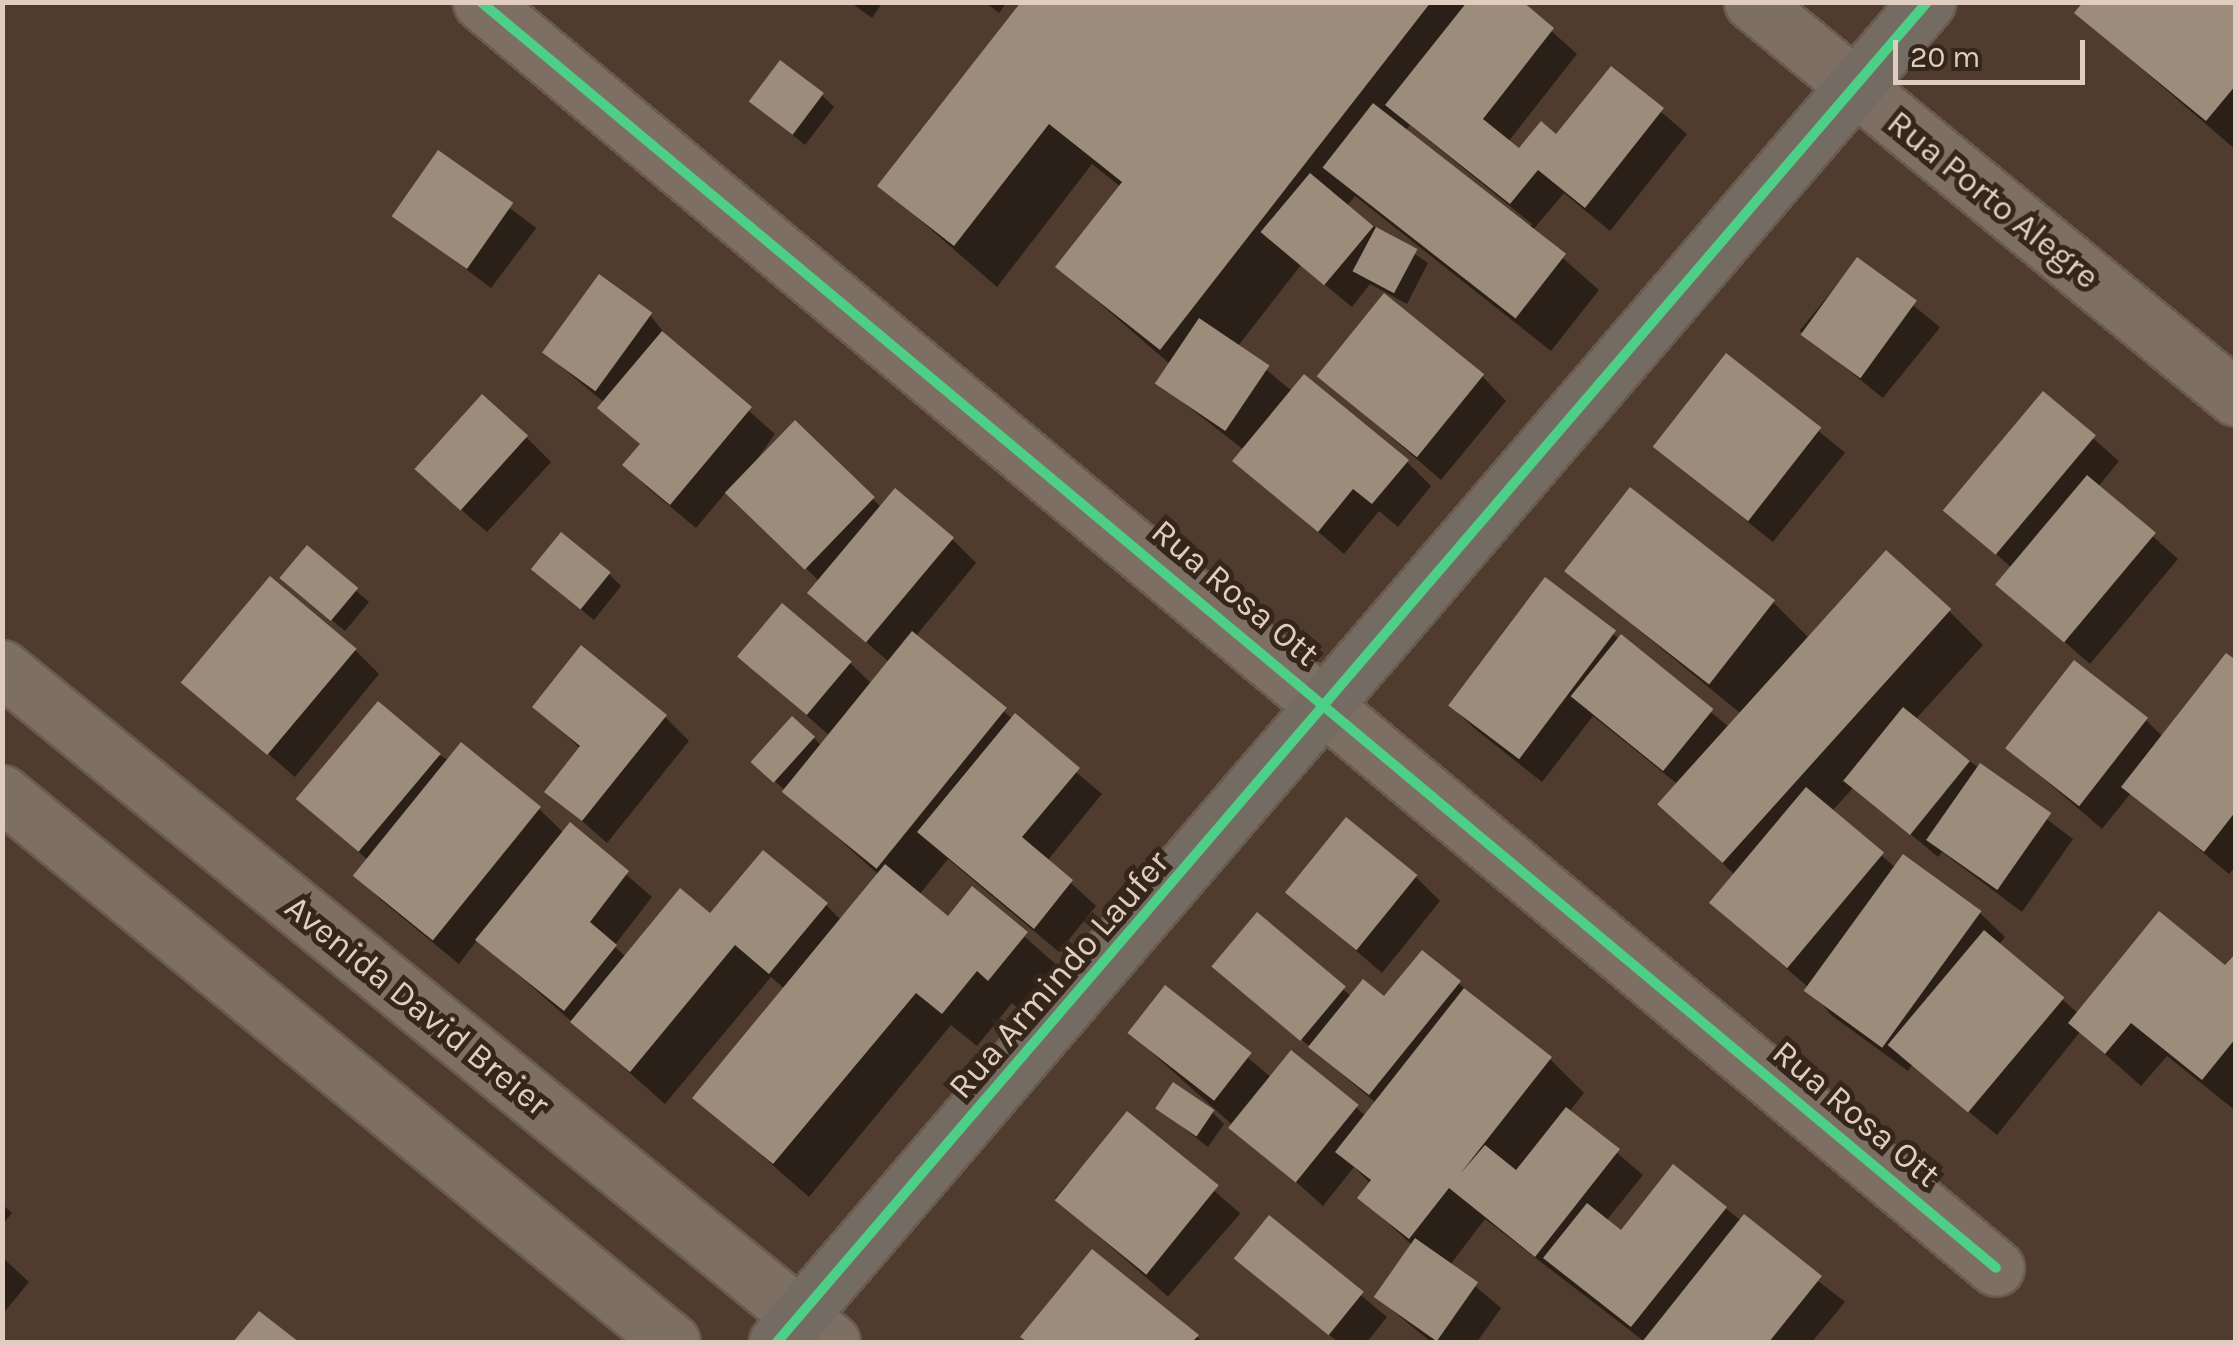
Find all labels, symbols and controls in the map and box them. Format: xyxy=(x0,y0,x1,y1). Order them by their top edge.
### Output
scale bar xyxy=(1898,20,2090,82)
text: 20 m xyxy=(1910,39,1980,75)
street label: Rua Porto Alegre xyxy=(1879,102,2107,298)
street label: Rua Rosa Ott xyxy=(1143,511,1327,675)
street label: Rua Armindo Laufer xyxy=(940,842,1178,1108)
street label: Avenida David Breier xyxy=(276,887,558,1125)
street label: Rua Rosa Ott xyxy=(1764,1032,1948,1196)

